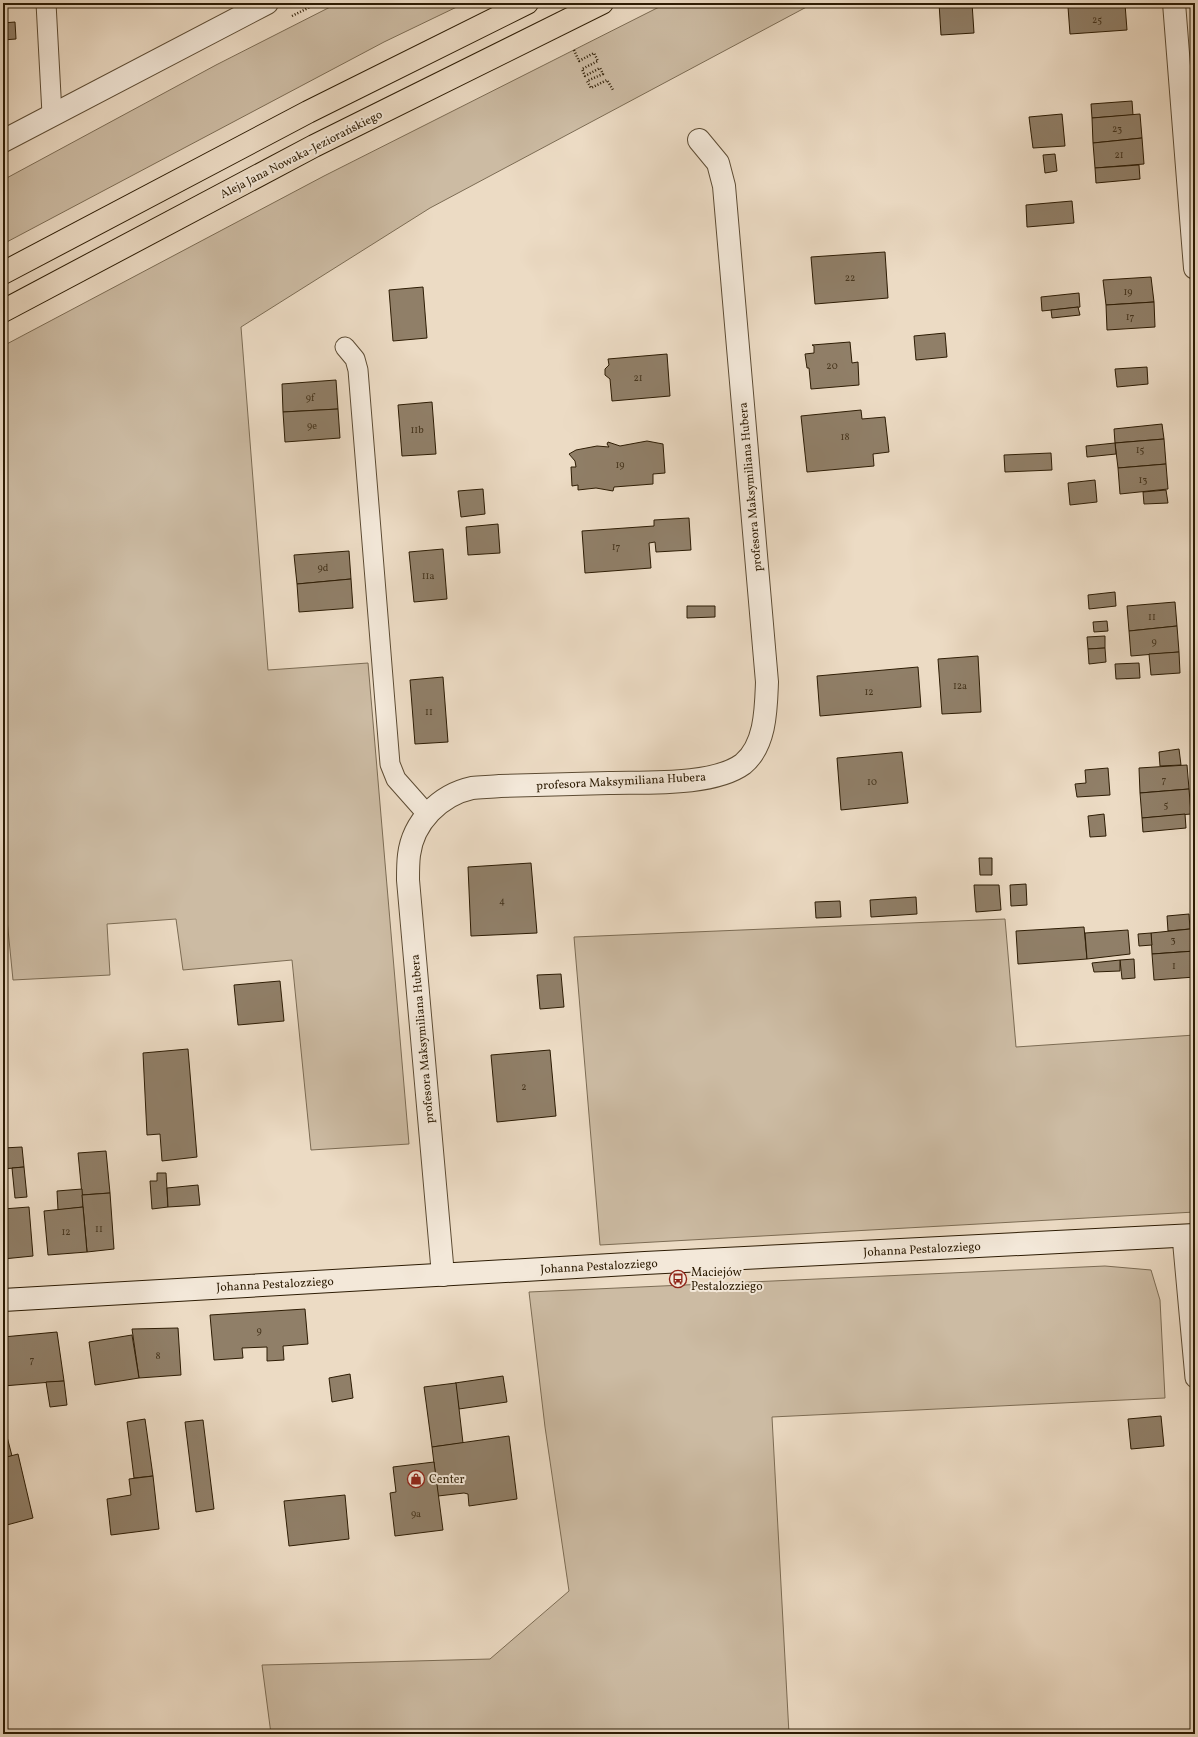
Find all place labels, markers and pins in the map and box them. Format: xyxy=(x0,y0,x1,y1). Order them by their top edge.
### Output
place label: Maciejów Pestalozziego xyxy=(691,1265,763,1295)
bus stop icon: Maciejów Pestalozziego xyxy=(668,1269,688,1289)
shop icon: Center xyxy=(406,1469,426,1489)
place label: Center xyxy=(429,1472,465,1488)

